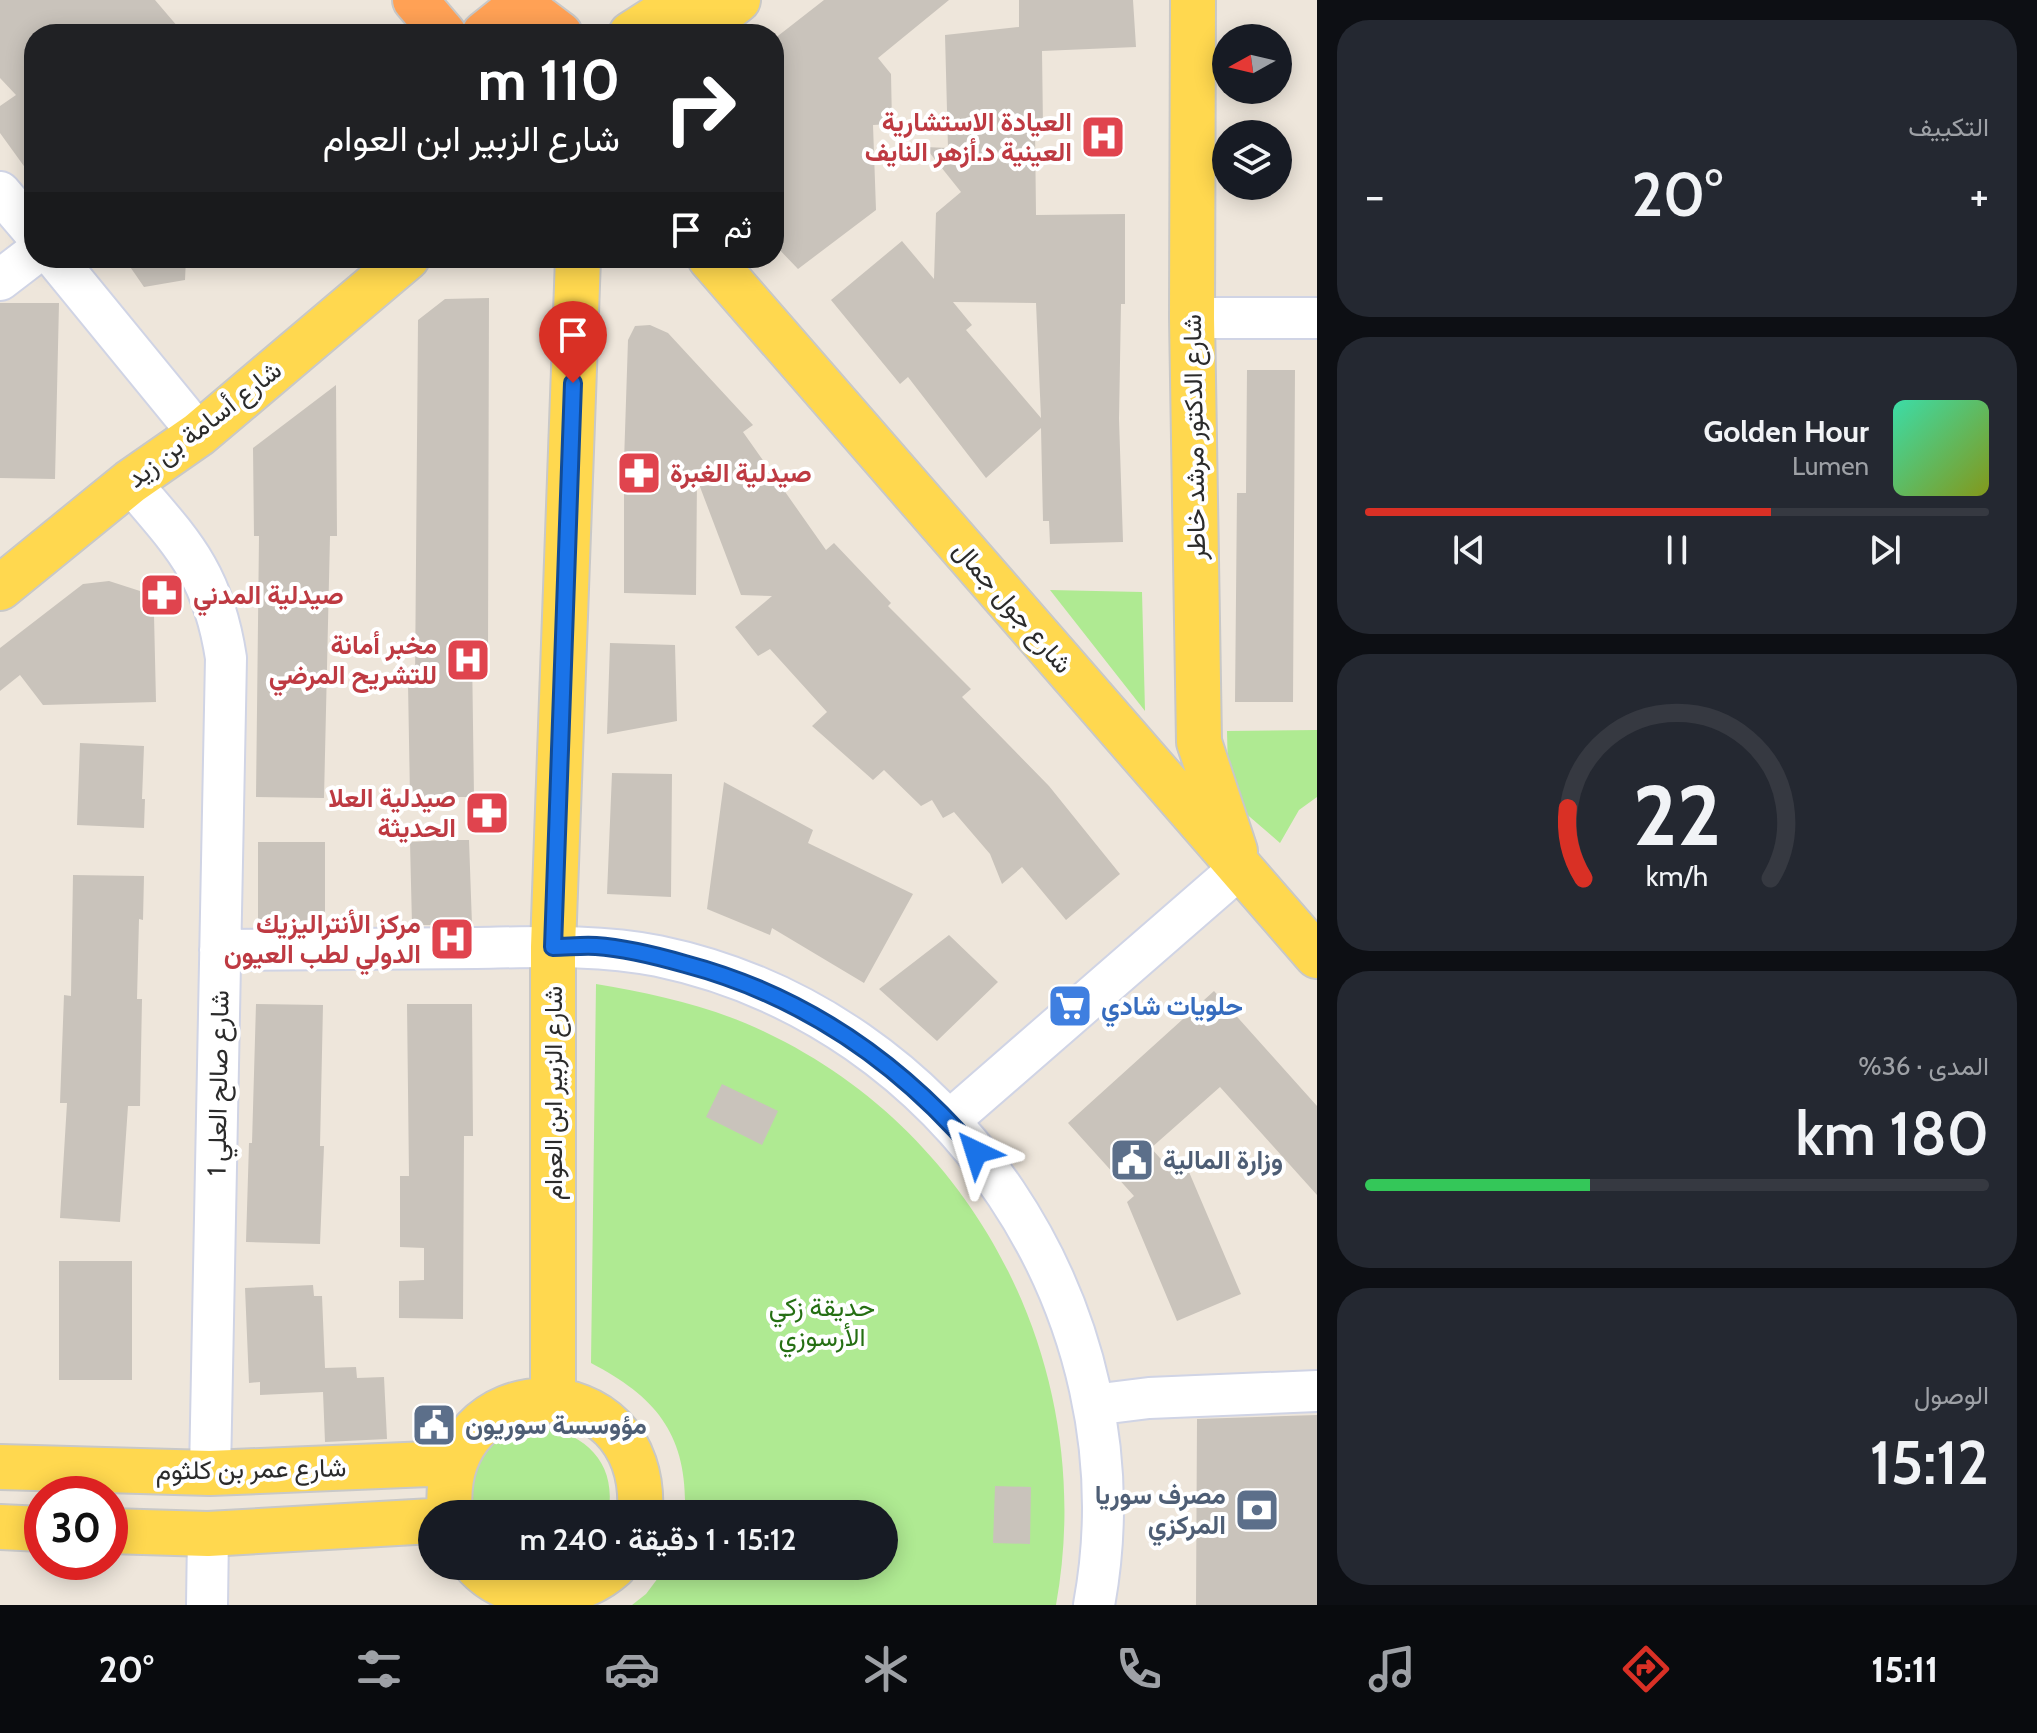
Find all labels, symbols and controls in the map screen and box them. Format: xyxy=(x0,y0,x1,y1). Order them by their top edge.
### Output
north arrow xyxy=(1212,24,1292,104)
map controls xyxy=(1212,24,1292,200)
text: 110 m xyxy=(478,46,620,114)
icon: right xyxy=(648,56,752,160)
place label: العيادة الاستشارية العينية د.أزهر النايف xyxy=(865,106,1072,168)
text: التكييف xyxy=(1908,111,1989,143)
hospital icon: العيادة الاستشارية العينية د.أزهر النايف xyxy=(1079,113,1127,161)
text: شارع الزبير ابن العوام xyxy=(323,116,620,160)
button: layers xyxy=(1212,120,1292,200)
text: 20° xyxy=(1631,158,1723,231)
text: − xyxy=(1365,169,1384,222)
text: + xyxy=(1970,169,1989,222)
icon: arrive xyxy=(664,208,708,252)
text: ثم xyxy=(724,209,752,246)
pin xyxy=(539,301,607,383)
icon: arrive xyxy=(551,313,595,357)
street label: شارع الدكتور مرشد خاطر xyxy=(1176,314,1214,561)
street label: شارع أسامة بن زيد xyxy=(120,354,289,496)
text: Golden Hour xyxy=(1703,413,1869,450)
pharmacy icon: صيدلية الغبرة xyxy=(615,449,663,497)
text: Lumen xyxy=(1792,450,1869,482)
place label: صيدلية الغبرة xyxy=(670,457,812,489)
icon: previous xyxy=(1447,528,1491,572)
icon: pause xyxy=(1655,528,1699,572)
icon: next xyxy=(1863,528,1907,572)
street label: شارع جول جمال xyxy=(945,534,1079,681)
pharmacy icon: صيدلية المدني xyxy=(138,571,186,619)
place label: صيدلية المدني xyxy=(193,579,344,617)
place label: مخبر أمانة للتشريح المرضي xyxy=(269,629,437,697)
hospital icon: مخبر أمانة للتشريح المرضي xyxy=(444,636,492,684)
text: 22 xyxy=(1633,764,1721,865)
place label: صيدلية العلا الحديثة xyxy=(328,782,456,844)
pharmacy icon: صيدلية العلا الحديثة xyxy=(463,789,511,837)
text: km/h xyxy=(1646,858,1708,893)
place label: مركز الأنتراليزيك الدولي لطب العيون xyxy=(224,908,421,976)
hospital icon: مركز الأنتراليزيك الدولي لطب العيون xyxy=(428,915,476,963)
supermarket icon: حلويات شادي xyxy=(1046,982,1094,1030)
street label: شارع الزبير ابن العوام xyxy=(537,986,571,1200)
street label: شارع صالح العلي 1 xyxy=(200,990,241,1176)
place label: حلويات شادي xyxy=(1101,990,1243,1028)
text: المدى · 36% xyxy=(1858,1050,1989,1082)
text: 180 km xyxy=(1795,1097,1989,1170)
position arrow xyxy=(934,1110,1018,1194)
public building icon: وزارة المالية xyxy=(1108,1136,1156,1184)
place label: وزارة المالية xyxy=(1163,1144,1283,1176)
park label: حديقة زكي الأرسوزي xyxy=(769,1291,875,1358)
text: الوصول xyxy=(1914,1379,1989,1411)
public building icon: مؤوسسة سوريون xyxy=(410,1401,458,1449)
place label: مؤوسسة سوريون xyxy=(465,1409,647,1441)
text: 15:12 xyxy=(1870,1426,1989,1499)
street label: شارع عمر بن كلثوم xyxy=(155,1451,347,1489)
speed limit sign: 30 xyxy=(24,1476,128,1580)
place label: مصرف سوريا المركزي xyxy=(1095,1479,1226,1547)
bank icon: مصرف سوريا المركزي xyxy=(1233,1486,1281,1534)
text: 15:12 · 1 دقيقة · 240 m xyxy=(520,1521,796,1558)
icon: filters xyxy=(351,1641,407,1697)
icon: car xyxy=(604,1641,660,1697)
icon: climate xyxy=(858,1641,914,1697)
icon: phone xyxy=(1111,1641,1167,1697)
icon: music xyxy=(1364,1641,1420,1697)
icon: directions xyxy=(1618,1641,1674,1697)
text: 20° xyxy=(99,1647,154,1691)
text: 15:11 xyxy=(1871,1647,1938,1691)

